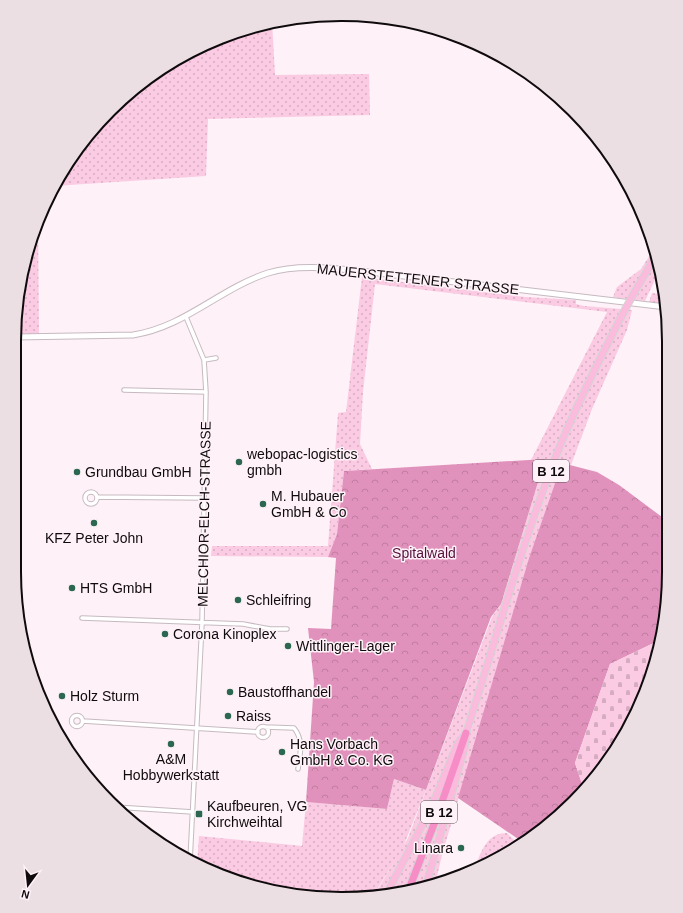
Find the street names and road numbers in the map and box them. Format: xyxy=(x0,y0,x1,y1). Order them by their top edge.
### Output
street label: MAUERSTETTENER STRASSE xyxy=(316,260,520,298)
street label: MELCHIOR-ELCH-STRASSE xyxy=(194,421,214,607)
road number: B 12 xyxy=(533,460,569,482)
road number: B 12 xyxy=(421,801,457,823)

